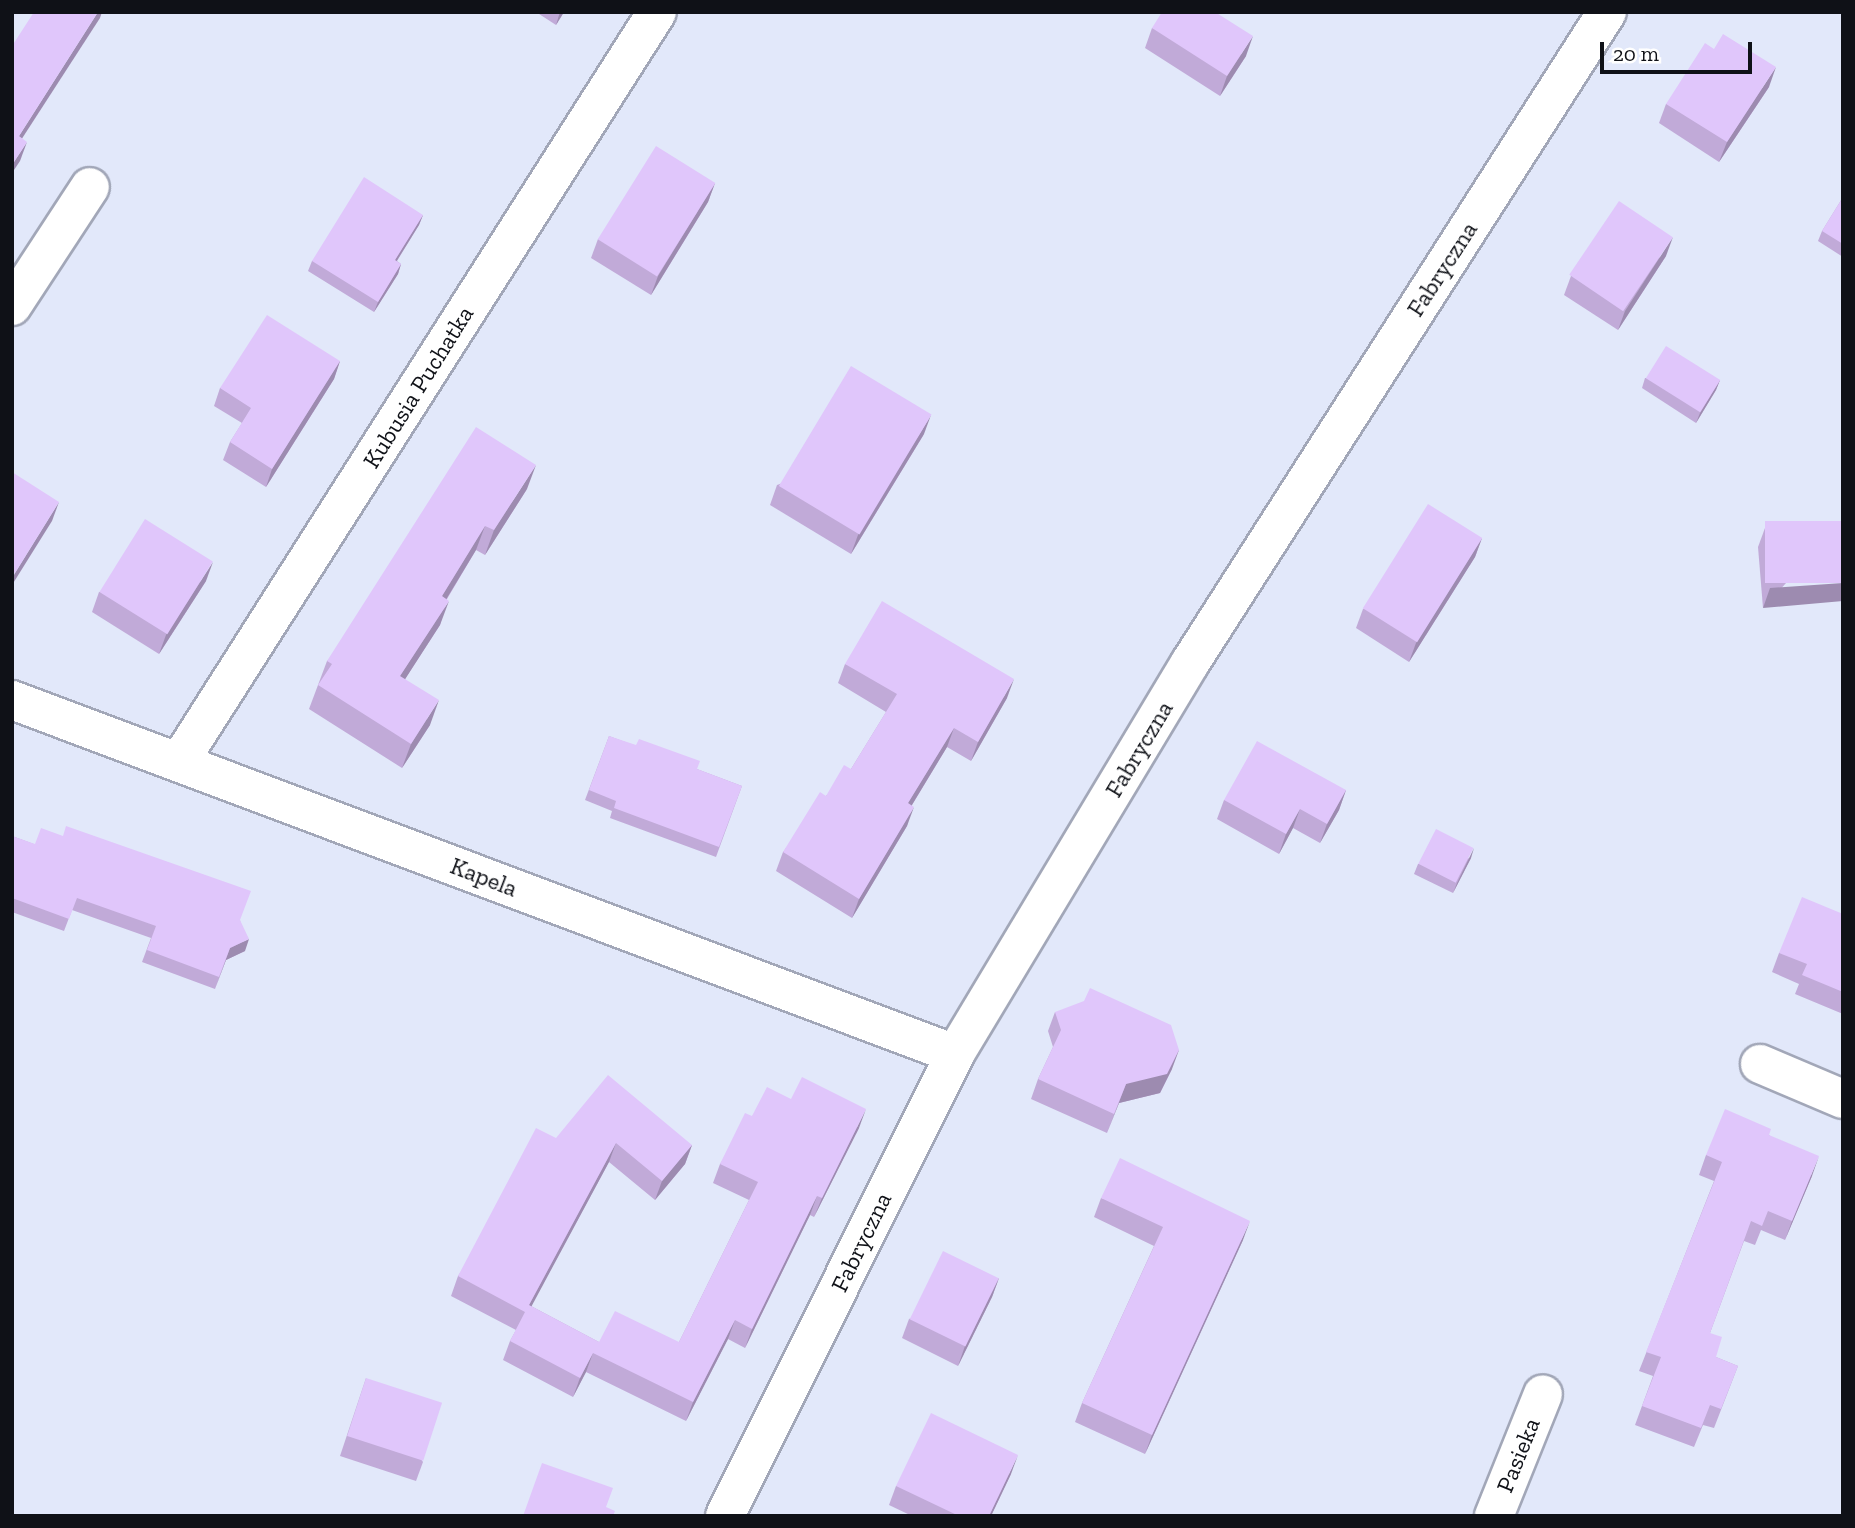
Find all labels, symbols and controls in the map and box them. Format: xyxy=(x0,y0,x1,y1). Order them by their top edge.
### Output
scale bar xyxy=(1603,28,1755,72)
text: 20 m xyxy=(1613,41,1659,66)
street label: Fabryczna xyxy=(1401,216,1483,322)
street label: Kubusia Puchatka xyxy=(357,301,479,473)
street label: Fabryczna xyxy=(1099,696,1179,802)
street label: Kapela xyxy=(446,851,522,903)
street label: Fabryczna xyxy=(825,1188,897,1296)
street label: Pasieka xyxy=(1490,1414,1546,1496)

